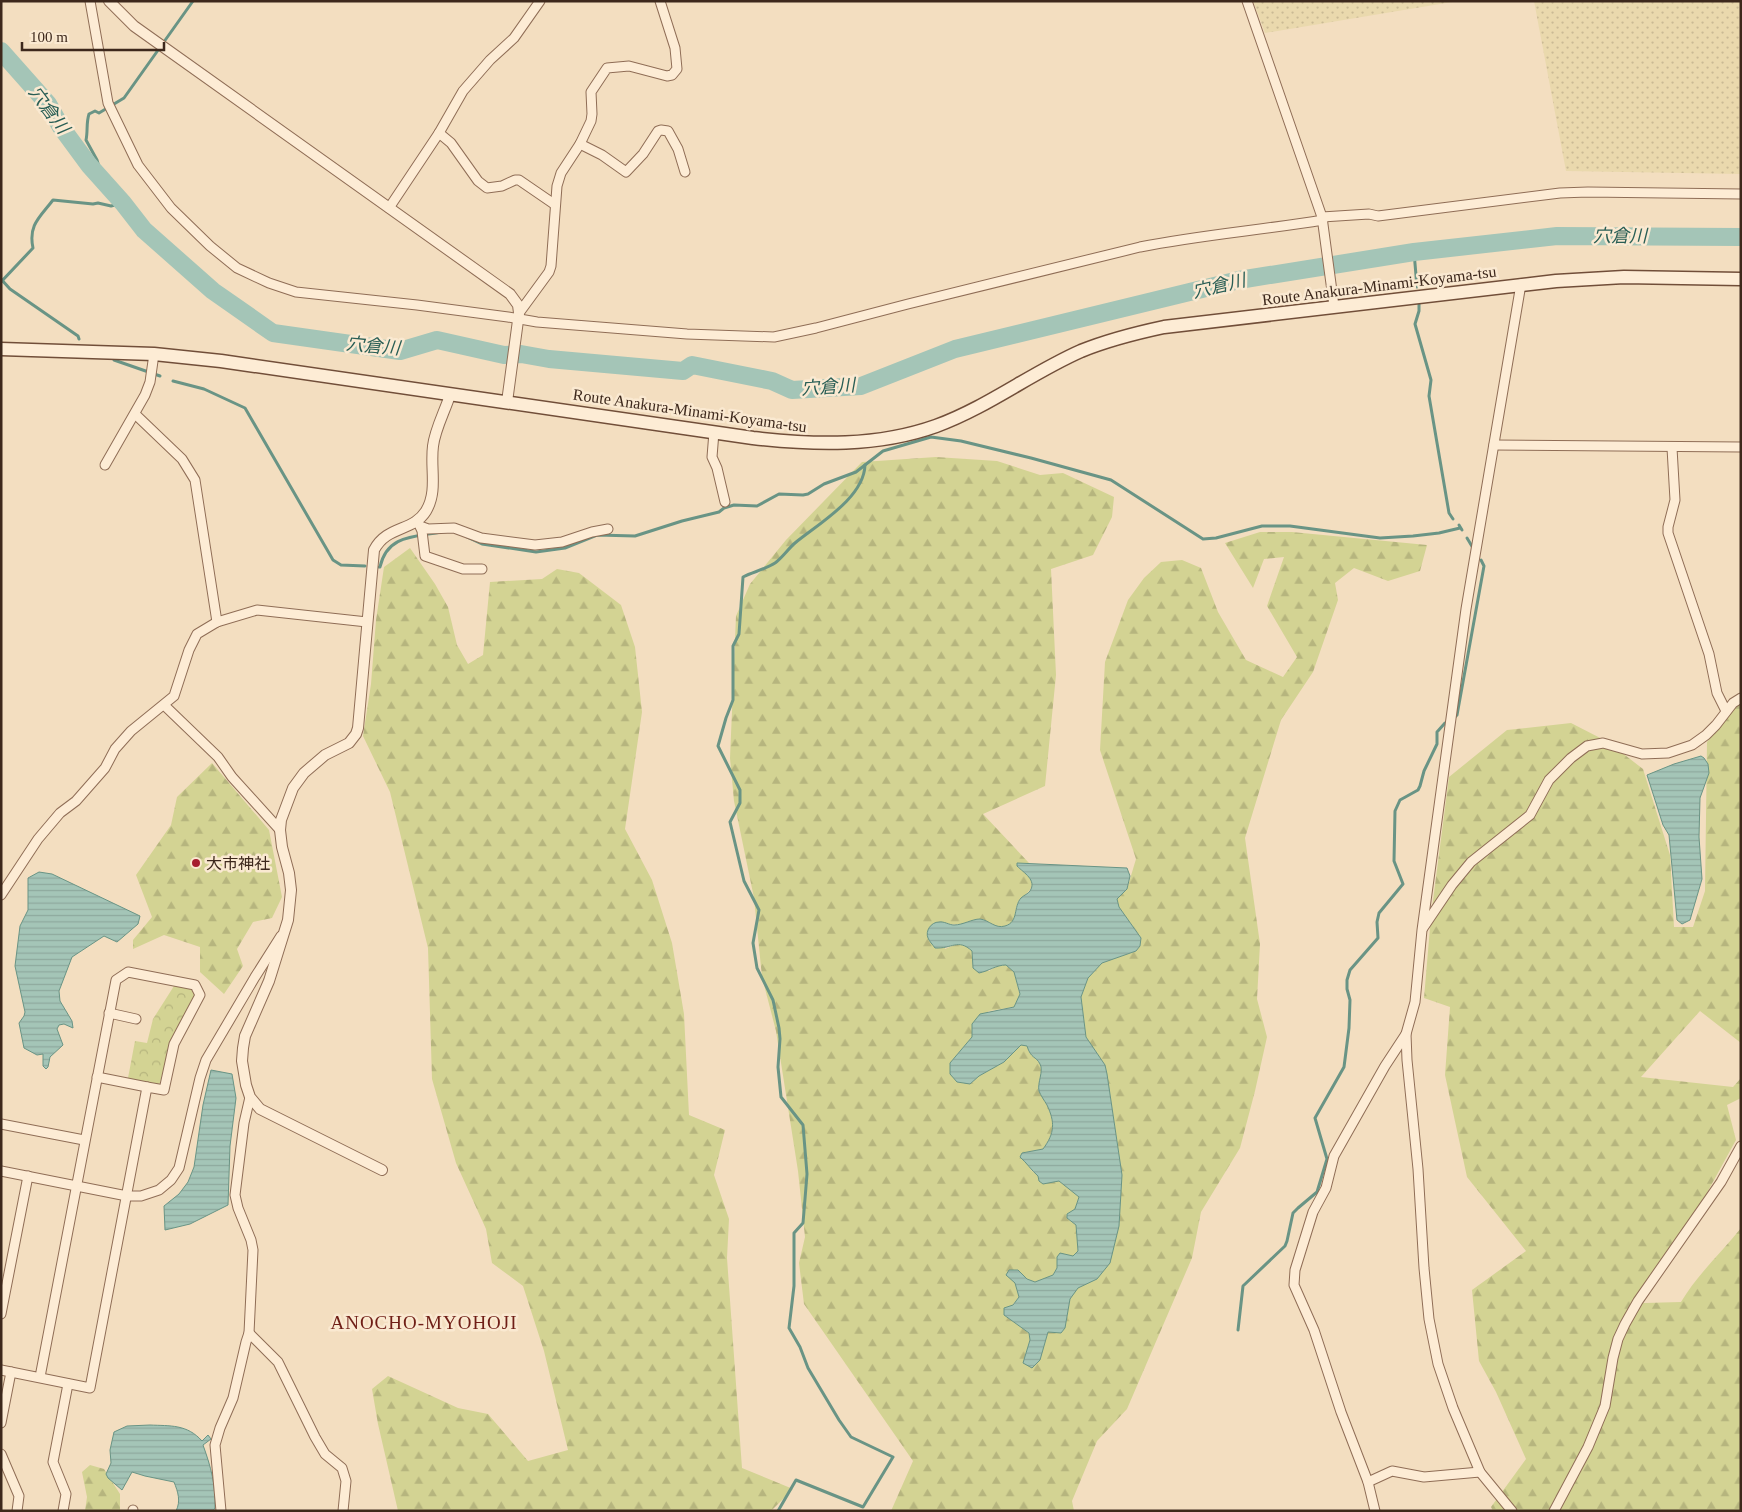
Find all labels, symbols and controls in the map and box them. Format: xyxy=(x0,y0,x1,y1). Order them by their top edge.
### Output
scale bar xyxy=(22,20,165,52)
text: 100 m xyxy=(30,29,68,45)
water label: 穴倉川 xyxy=(25,82,74,139)
water label: 穴倉川 xyxy=(1593,226,1649,246)
street label: Route Anakura-Minami-Koyama-tsu xyxy=(1261,263,1497,309)
water label: 穴倉川 xyxy=(1190,270,1250,302)
water label: 穴倉川 xyxy=(345,334,403,358)
water label: 穴倉川 xyxy=(800,375,858,399)
street label: Route Anakura-Minami-Koyama-tsu xyxy=(572,386,808,436)
place label: 大市神社 xyxy=(206,855,270,872)
marker: 大市神社 xyxy=(190,857,202,869)
district label: ANOCHO-MYOHOJI xyxy=(330,1312,518,1333)

